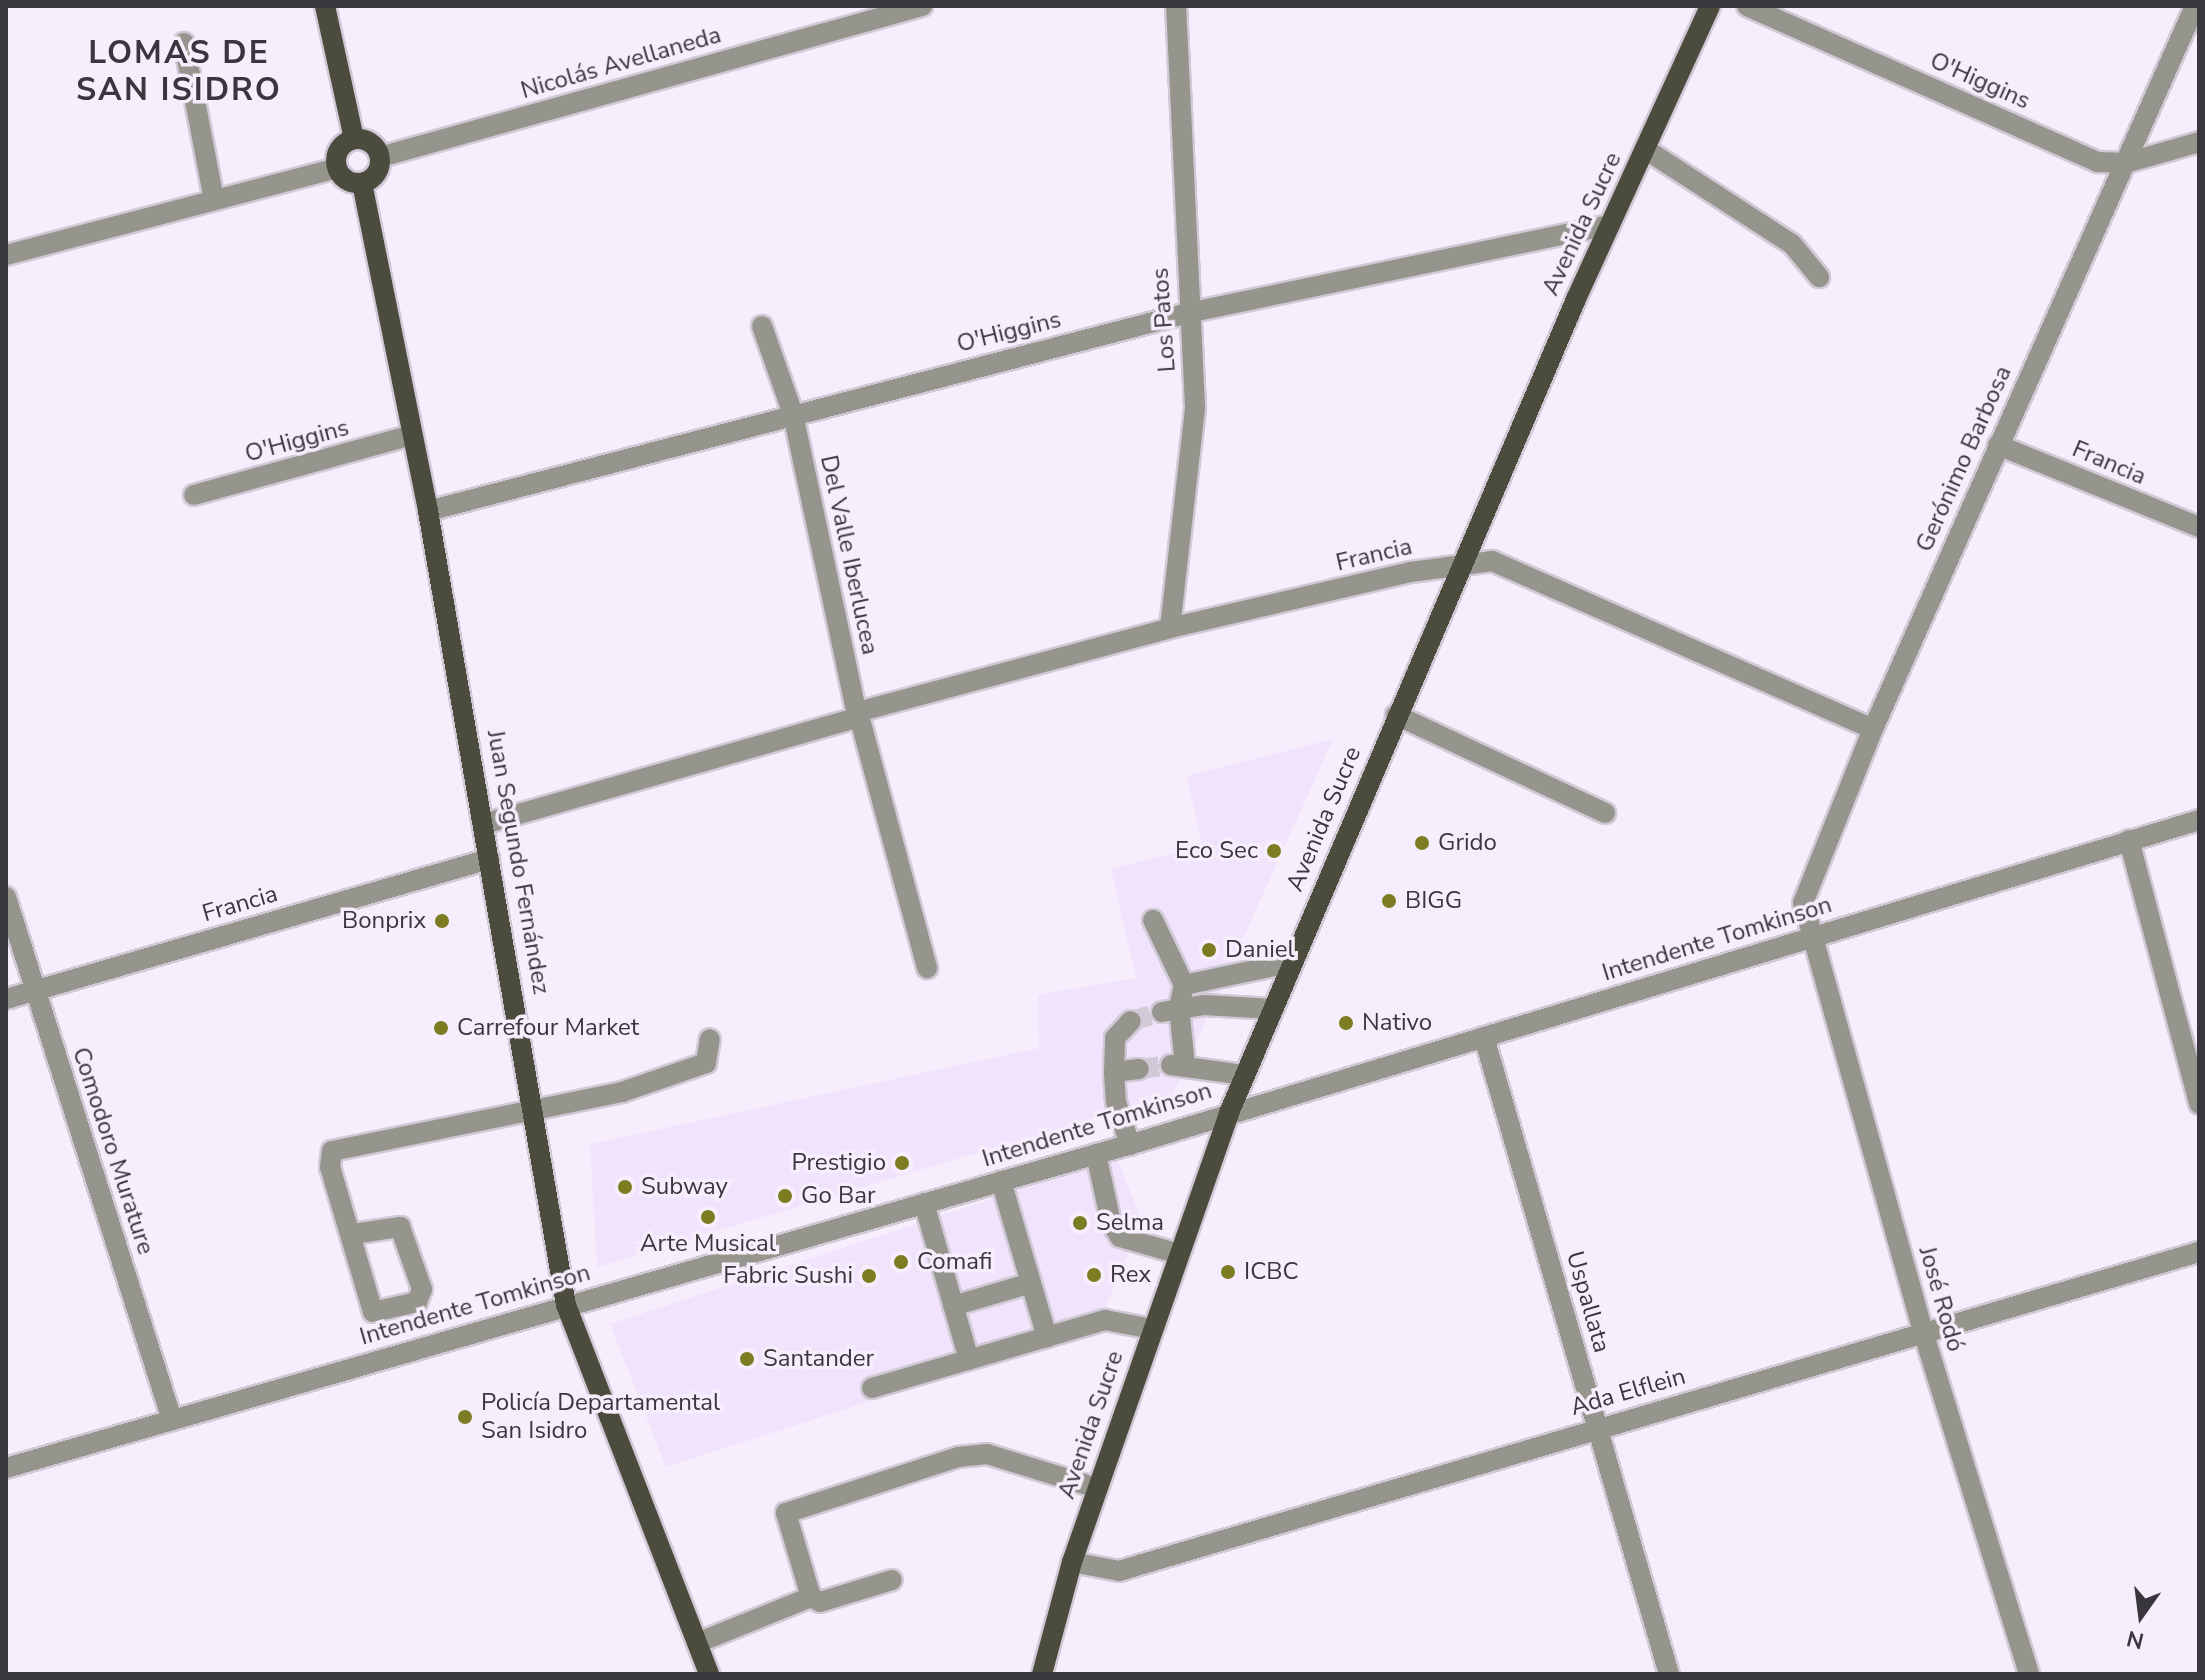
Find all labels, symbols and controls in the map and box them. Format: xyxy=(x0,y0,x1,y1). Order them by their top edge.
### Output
street label: Nicolás Avellaneda xyxy=(518,21,724,105)
district label: LOMAS DE SAN ISIDRO xyxy=(76,35,282,110)
street label: O'Higgins xyxy=(1926,46,2034,116)
street label: Avenida Sucre xyxy=(1536,148,1628,300)
street label: Los Patos xyxy=(1146,267,1182,373)
street label: O'Higgins xyxy=(954,305,1064,359)
street label: Gerónimo Barbosa xyxy=(1910,362,2018,556)
street label: O'Higgins xyxy=(242,413,352,469)
street label: Francia xyxy=(2068,435,2150,491)
street label: Del Valle Iberlucea xyxy=(814,453,884,657)
street label: Francia xyxy=(1333,532,1415,578)
street label: Juan Segundo Fernández xyxy=(481,728,555,996)
street label: Avenida Sucre xyxy=(1281,742,1367,896)
place label: Grido xyxy=(1438,829,1497,857)
marker: Grido xyxy=(1413,834,1431,852)
place label: Eco Sec xyxy=(1175,837,1258,865)
marker: Eco Sec xyxy=(1265,842,1283,860)
street label: Francia xyxy=(199,880,281,928)
place label: BIGG xyxy=(1405,887,1462,915)
street label: Intendente Tomkinson xyxy=(1599,890,1835,988)
marker: BIGG xyxy=(1380,892,1398,910)
place label: Bonprix xyxy=(342,907,426,935)
marker: Bonprix xyxy=(433,912,451,930)
place label: Daniel xyxy=(1225,936,1295,964)
marker: Daniel xyxy=(1200,941,1218,959)
place label: Nativo xyxy=(1362,1009,1432,1037)
place label: Carrefour Market xyxy=(457,1014,639,1042)
marker: Nativo xyxy=(1337,1014,1355,1032)
marker: Carrefour Market xyxy=(432,1019,450,1037)
street label: Comodoro Murature xyxy=(66,1044,160,1258)
street label: Intendente Tomkinson xyxy=(979,1076,1215,1174)
place label: Prestigio xyxy=(791,1149,886,1177)
marker: Prestigio xyxy=(893,1154,911,1172)
place label: Subway xyxy=(641,1173,728,1201)
marker: Subway xyxy=(616,1178,634,1196)
place label: Go Bar xyxy=(801,1182,875,1210)
marker: Go Bar xyxy=(776,1187,794,1205)
marker: Arte Musical xyxy=(699,1208,717,1226)
place label: Selma xyxy=(1096,1209,1164,1237)
marker: Selma xyxy=(1071,1214,1089,1232)
place label: Arte Musical xyxy=(640,1230,776,1258)
street label: José Rodó xyxy=(1912,1243,1970,1355)
place label: Comafi xyxy=(917,1248,992,1276)
street label: Uspallata xyxy=(1560,1248,1616,1356)
marker: Comafi xyxy=(892,1253,910,1271)
street label: Intendente Tomkinson xyxy=(357,1258,593,1352)
place label: ICBC xyxy=(1244,1258,1299,1286)
place label: Rex xyxy=(1110,1261,1151,1289)
place label: Fabric Sushi xyxy=(723,1262,853,1290)
marker: ICBC xyxy=(1219,1263,1237,1281)
marker: Rex xyxy=(1085,1266,1103,1284)
marker: Fabric Sushi xyxy=(860,1267,878,1285)
place label: Santander xyxy=(763,1345,874,1373)
street label: Avenida Sucre xyxy=(1052,1347,1130,1503)
marker: Santander xyxy=(738,1350,756,1368)
street label: Ada Elflein xyxy=(1567,1362,1689,1422)
place label: Policía Departamental San Isidro xyxy=(481,1389,720,1445)
marker: Policía Departamental San Isidro xyxy=(456,1408,474,1426)
north arrow xyxy=(2101,1576,2181,1656)
text: N xyxy=(2124,1623,2147,1656)

